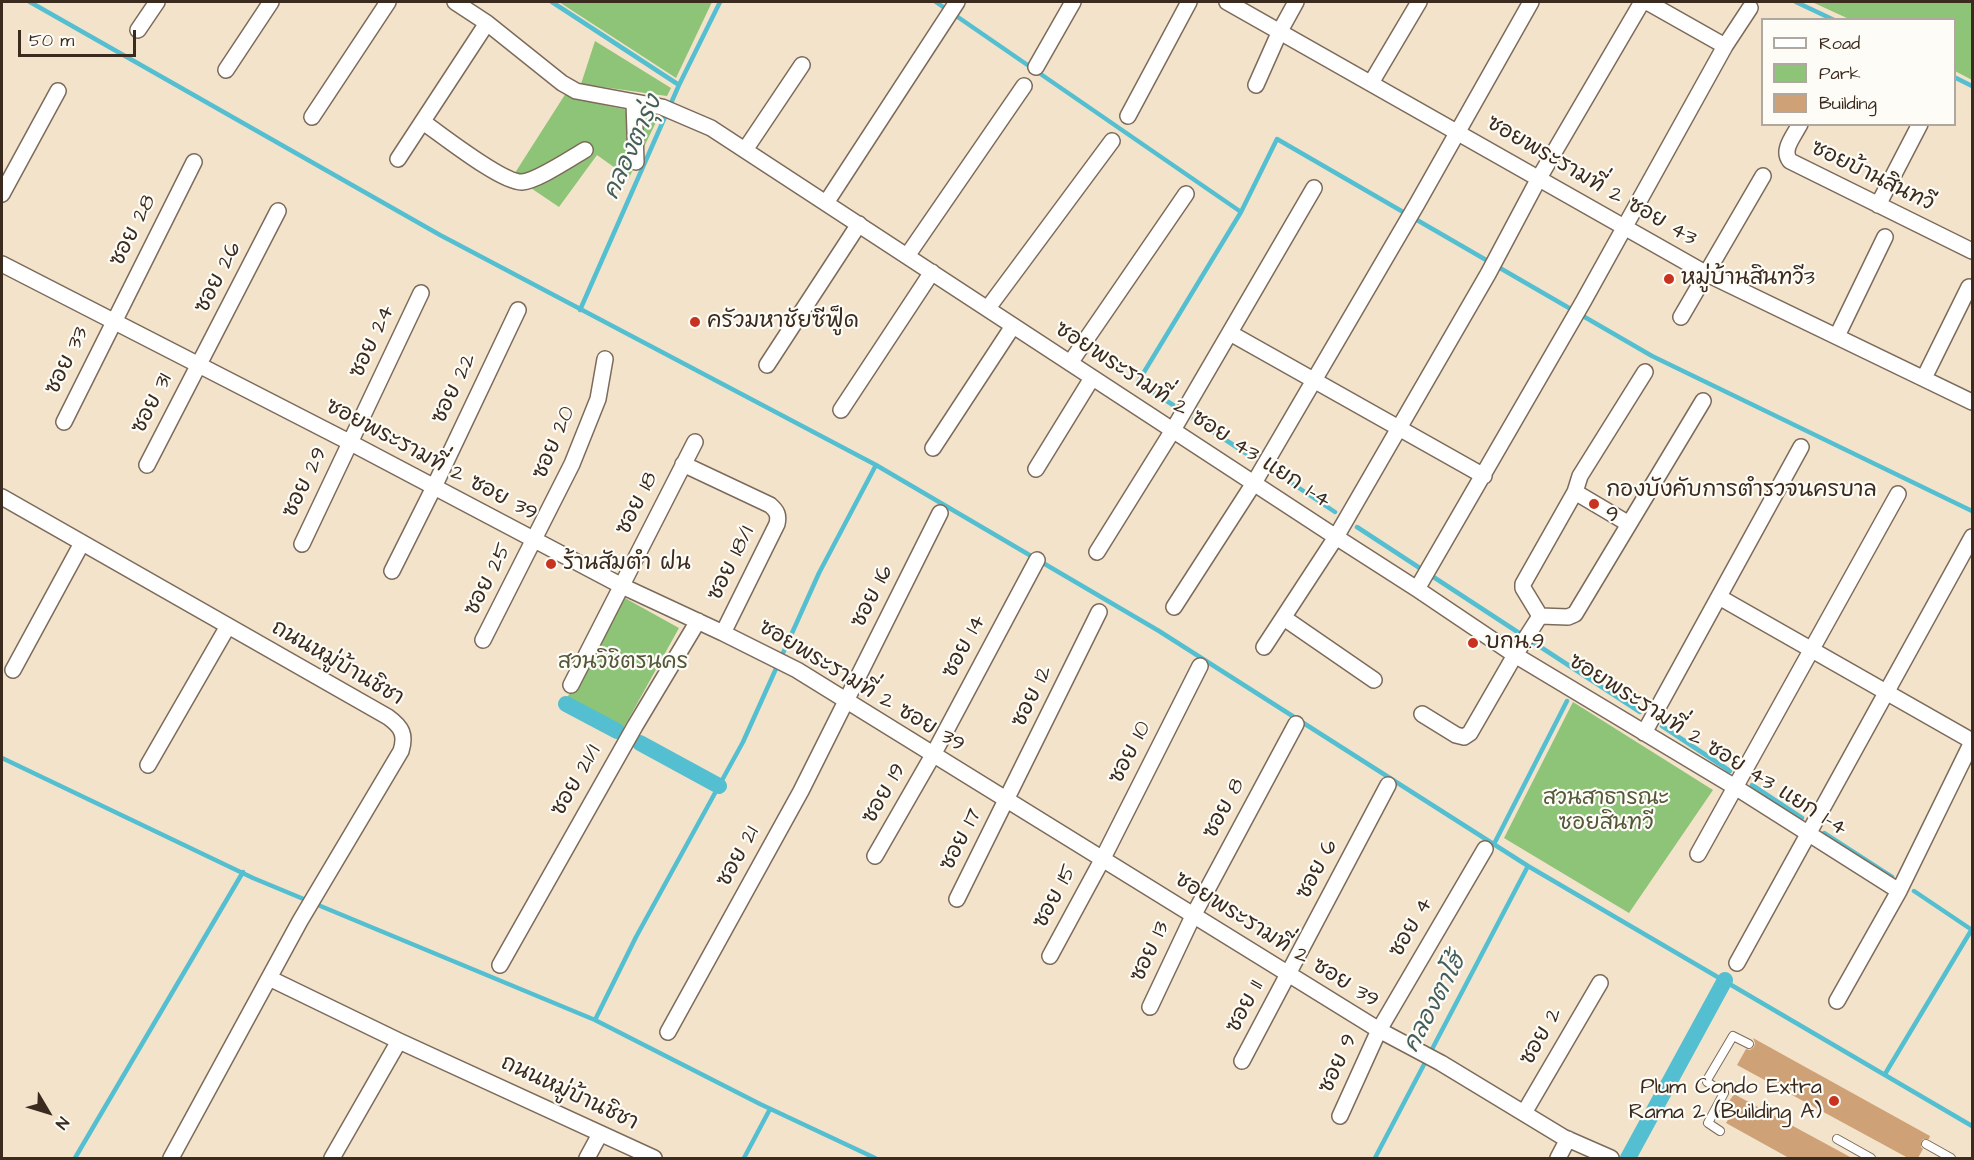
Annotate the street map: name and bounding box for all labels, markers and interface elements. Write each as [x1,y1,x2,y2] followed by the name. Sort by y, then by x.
[21,18,140,56] scale bar
[1761,18,1956,126] legend
[29,28,74,53] text: 50 m
[1819,31,1860,56] text: Road
[1819,61,1861,86] text: Park
[1819,91,1877,116] text: Building
[598,92,670,204] water label: คลองตารุ่ง
[1481,111,1701,253] street label: ซอยพระรามที่ 2 ซอย 43
[1806,136,1938,218] street label: ซอยบ้านสินทวี
[105,191,163,271] street label: ซอย 28
[190,238,248,318] street label: ซอย 26
[1681,266,1815,292] place label: หมู่บ้านสินทวี3
[1662,272,1676,286] marker: หมู่บ้านสินทวี3
[345,301,401,383] street label: ซอย 24
[707,309,859,335] place label: ครัวมหาชัยซีฟู็ด
[688,315,702,329] marker: ครัวมหาชัยซีฟู็ด
[1049,317,1335,515] street label: ซอยพระรามที่ 2 ซอย 43 แยก 1-4
[40,323,96,399] street label: ซอย 33
[427,350,483,428] street label: ซอย 22
[127,370,179,438] street label: ซอย 31
[321,394,541,528] street label: ซอยพระรามที่ 2 ซอย 39
[528,403,582,483] street label: ซอย 20
[278,444,334,522] street label: ซอย 29
[611,468,665,540] street label: ซอย 18
[1606,478,1877,530] place label: กองบังคับการตำรวจนครบาล 9
[1587,497,1601,511] marker: กองบังคับการตำรวจนครบาล 9
[703,522,761,606] street label: ซอย 18/1
[460,539,518,621] street label: ซอย 25
[563,551,691,577] place label: ร้านสัมตำ ฝน
[544,557,558,571] marker: ร้านสัมตำ ฝน
[846,561,900,633] street label: ซอย 16
[937,611,993,683] street label: ซอย 14
[266,615,408,713] street label: ถนนหมู่บ้านชิชา
[753,615,969,759] street label: ซอยพระรามที่ 2 ซอย 39
[1485,630,1544,656] place label: บกน.9
[1466,636,1480,650] marker: บกน.9
[1563,649,1851,843] street label: ซอยพระรามที่ 2 ซอย 43 แยก 1-4
[558,650,688,676] park label: สวนวิชิตรนคร
[1007,662,1059,732] street label: ซอย 12
[1104,717,1158,789] street label: ซอย 10
[546,741,608,821] street label: ซอย 21/1
[857,759,913,829] street label: ซอย 19
[1198,775,1252,843] street label: ซอย 8
[1543,786,1669,837] park label: สวนสาธารณะ ซอยสินทวี
[935,805,989,875] street label: ซอย 17
[712,822,766,892] street label: ซอย 21
[1291,836,1345,904] street label: ซอย 6
[1028,861,1084,933] street label: ซอย 15
[1169,867,1383,1015] street label: ซอยพระรามที่ 2 ซอย 39
[1384,893,1440,963] street label: ซอย 4
[1126,917,1176,987] street label: ซอย 13
[1398,950,1474,1058] water label: คลองตาโฮ้
[1221,976,1271,1038] street label: ซอย 11
[1515,1003,1569,1071] street label: ซอย 2
[1314,1030,1364,1098] street label: ซอย 9
[496,1051,642,1137] street label: ถนนหมู่บ้านชิชา
[1629,1075,1822,1126] place label: Plum Condo Extra Rama 2 (Building A)
[18,1082,78,1142] north arrow
[1827,1094,1841,1108] marker: Plum Condo Extra Rama 2 (Building A)
[50,1112,74,1134] text: N

